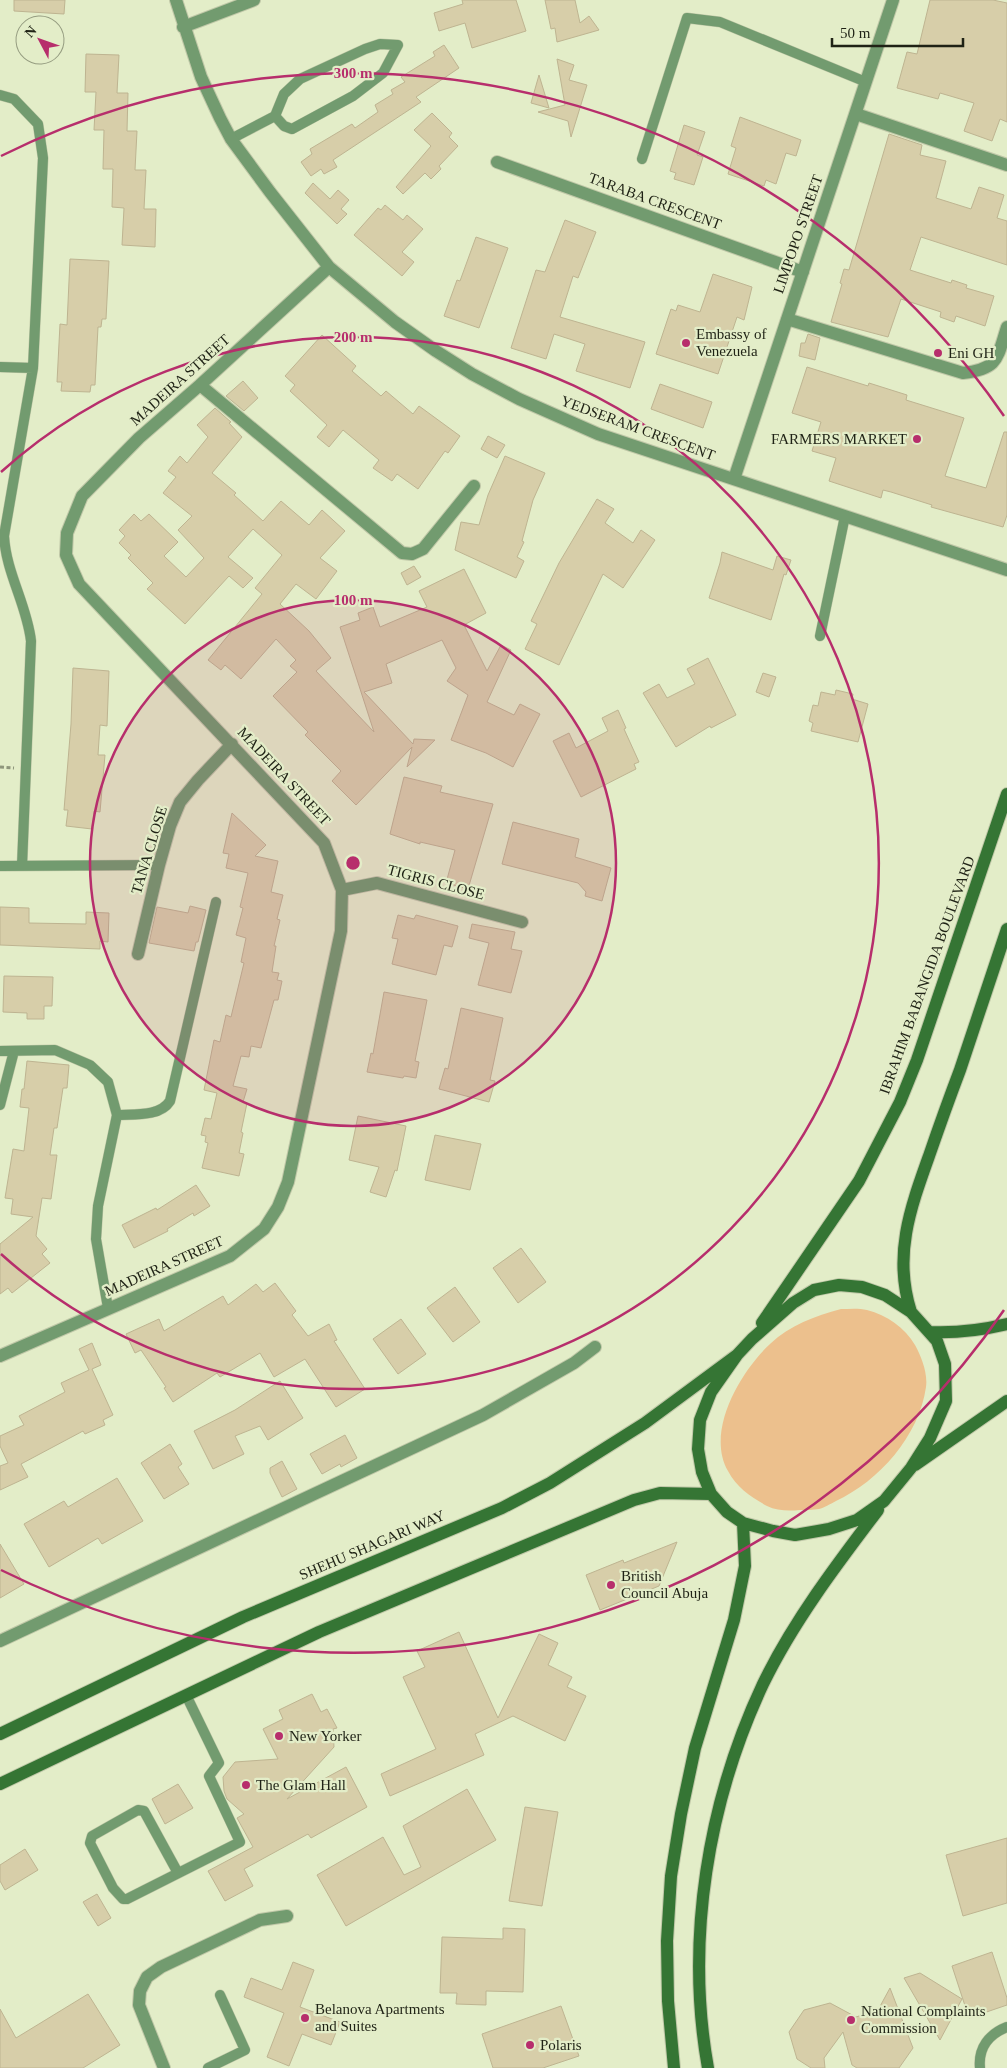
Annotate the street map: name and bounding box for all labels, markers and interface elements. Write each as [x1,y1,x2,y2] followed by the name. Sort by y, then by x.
[15,15,65,65] north arrow
[832,15,963,47] scale bar
[22,23,40,41] text: N
[840,25,871,41] text: 50 m
[334,65,373,81] text: 300 m
[586,170,724,232] street label: TARABA CRESCENT
[770,172,826,296] street label: LIMPOPO STREET
[696,326,766,359] place label: Embassy of Venezuela
[334,329,373,345] text: 200 m
[127,331,233,429] street label: MADEIRA STREET
[680,337,692,349] marker: Embassy of Venezuela
[948,345,994,361] place label: Eni GH
[932,347,944,359] marker: Eni GH
[559,393,717,463] street label: YEDSERAM CRESCENT
[771,431,907,447] place label: FARMERS MARKET
[911,433,923,445] marker: FARMERS MARKET
[334,592,373,608] text: 100 m
[235,724,333,828] street label: MADEIRA STREET
[128,804,170,896] street label: TANA CLOSE
[344,854,362,872] centre of rings
[876,854,978,1096] street label: IBRAHIM BABANGIDA BOULEVARD
[386,861,486,903] street label: TIGRIS CLOSE
[102,1233,226,1299] street label: MADEIRA STREET
[297,1507,447,1583] street label: SHEHU SHAGARI WAY
[621,1568,708,1601] place label: British Council Abuja
[605,1579,617,1591] marker: British Council Abuja
[289,1728,362,1744] place label: New Yorker
[273,1730,285,1742] marker: New Yorker
[256,1777,346,1793] place label: The Glam Hall
[240,1779,252,1791] marker: The Glam Hall
[315,2001,445,2034] place label: Belanova Apartments and Suites
[861,2003,986,2036] place label: National Complaints Commission
[299,2012,311,2024] marker: Belanova Apartments and Suites
[845,2014,857,2026] marker: National Complaints Commission
[540,2037,582,2053] place label: Polaris
[524,2039,536,2051] marker: Polaris

